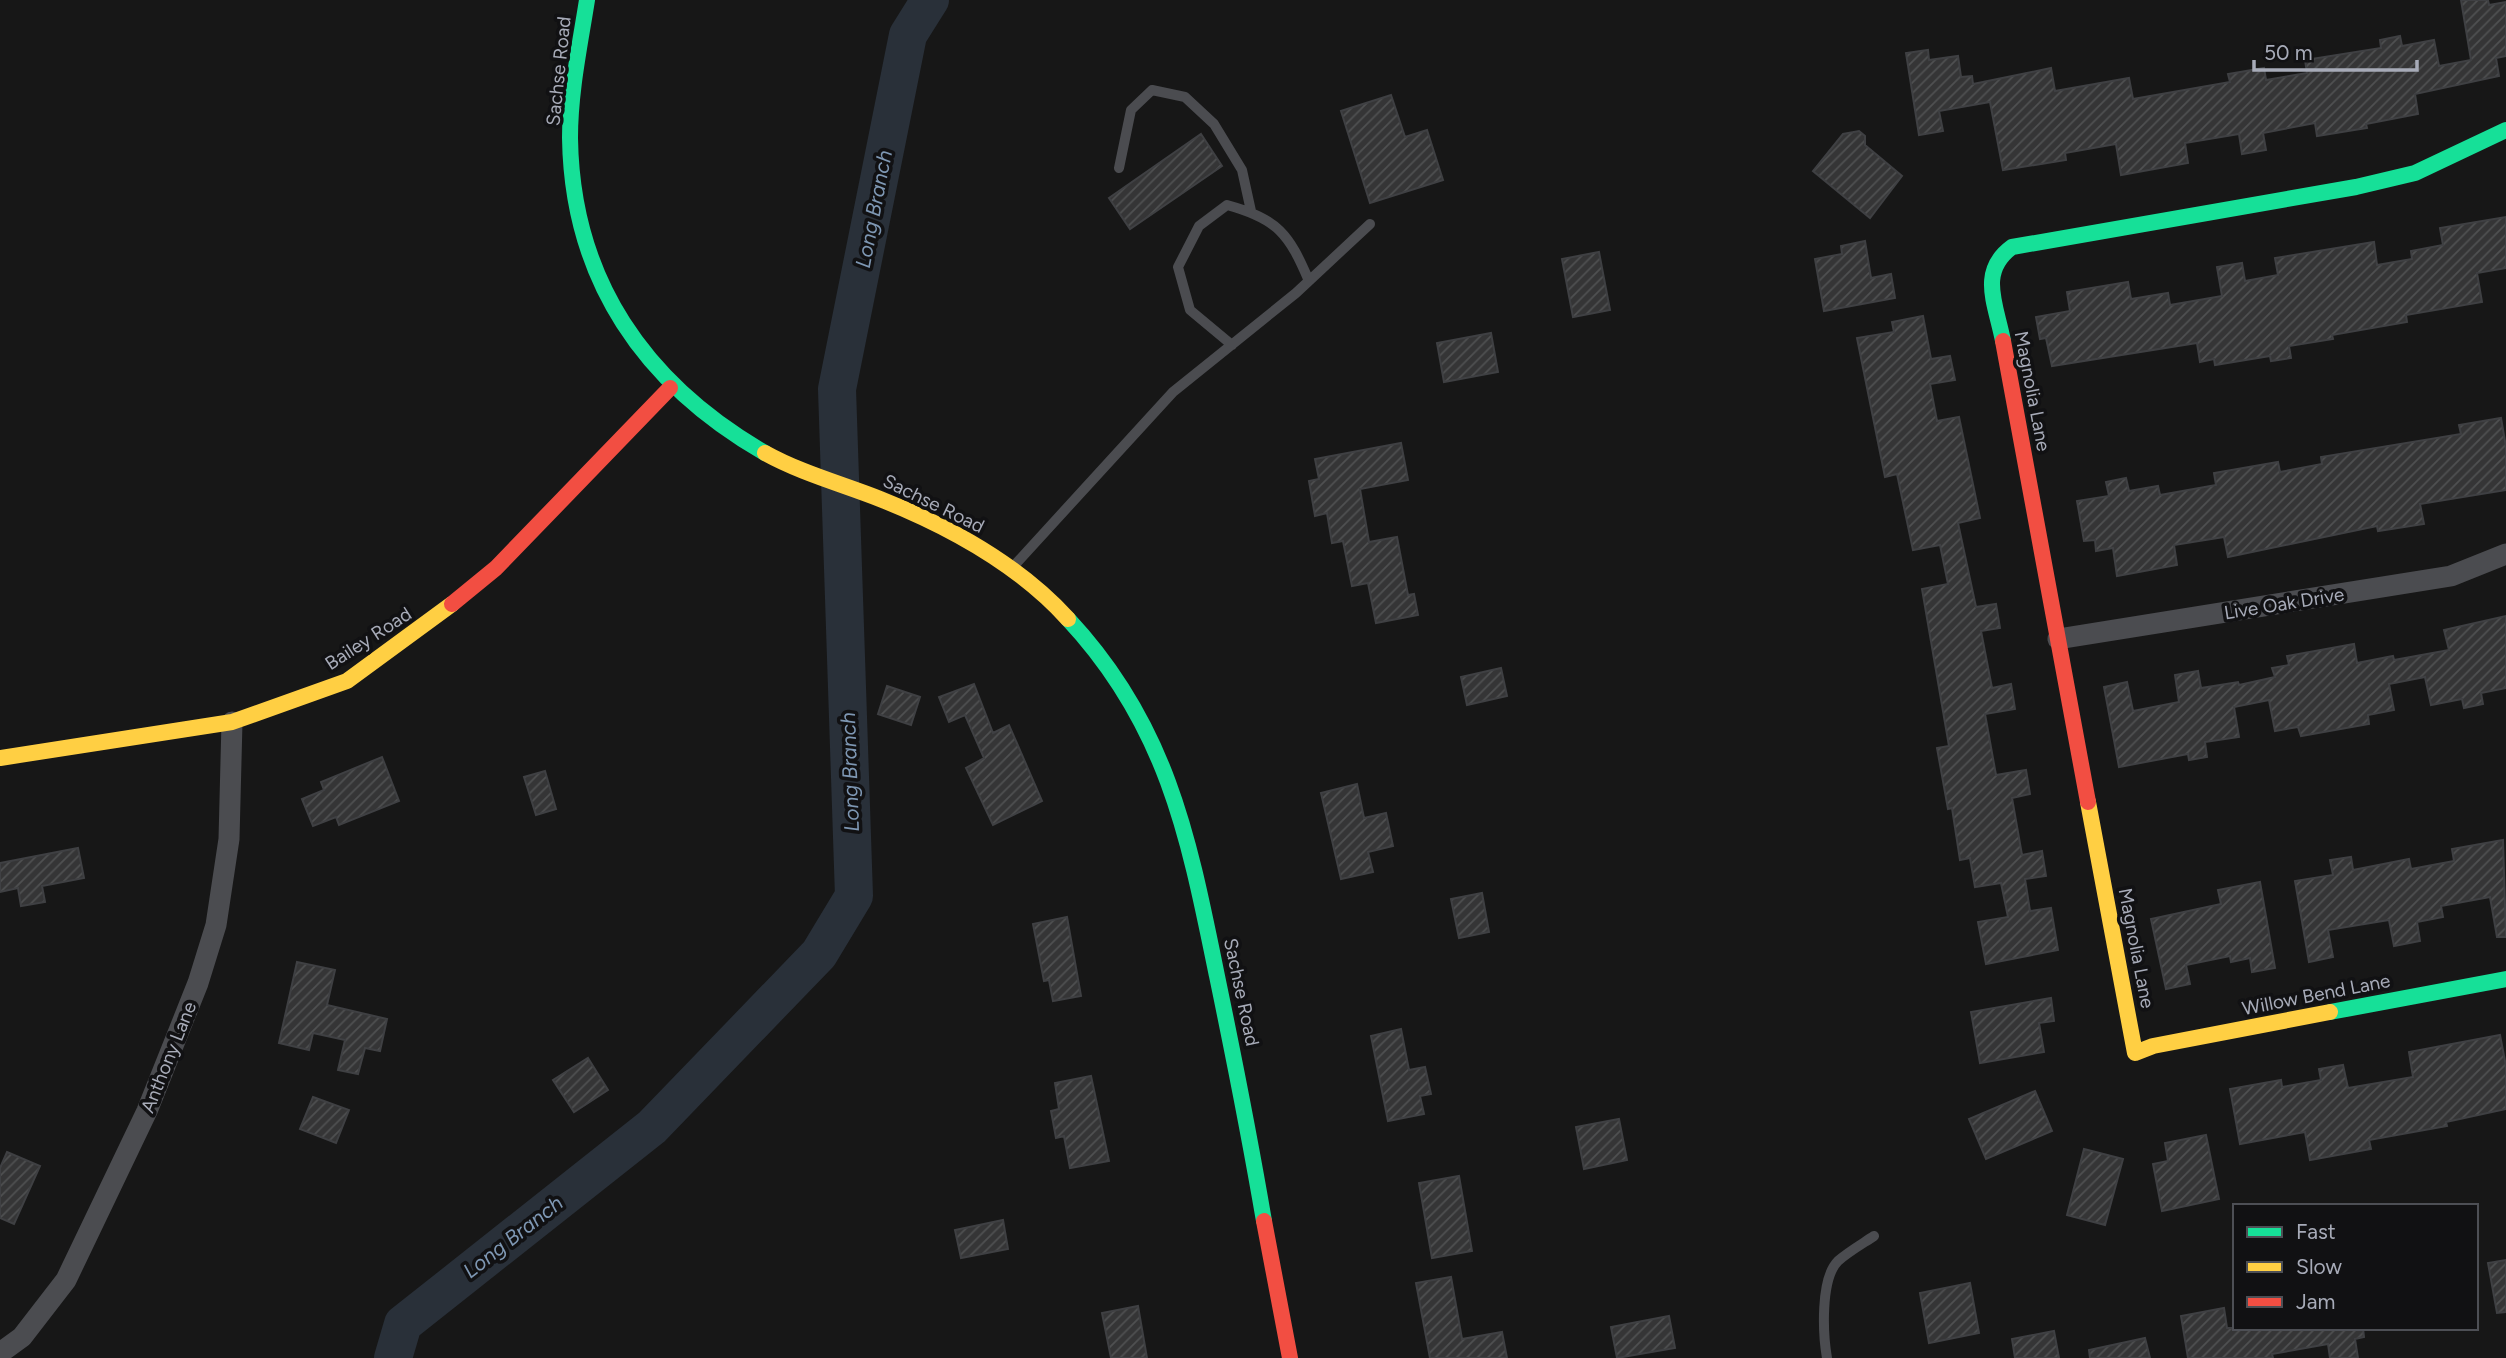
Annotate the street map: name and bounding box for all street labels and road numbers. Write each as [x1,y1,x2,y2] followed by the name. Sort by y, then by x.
[541,15,576,127] street label: Sachse Road
[2010,329,2055,453] street label: Magnolia Lane
[879,469,988,538] street label: Sachse Road
[2222,583,2346,624] street label: Live Oak Drive
[321,602,416,675] street label: Bailey Road
[2114,886,2159,1010] street label: Magnolia Lane
[1219,936,1264,1048] street label: Sachse Road
[2240,969,2392,1020] street label: Willow Bend Lane
[136,998,201,1116] street label: Anthony Lane

